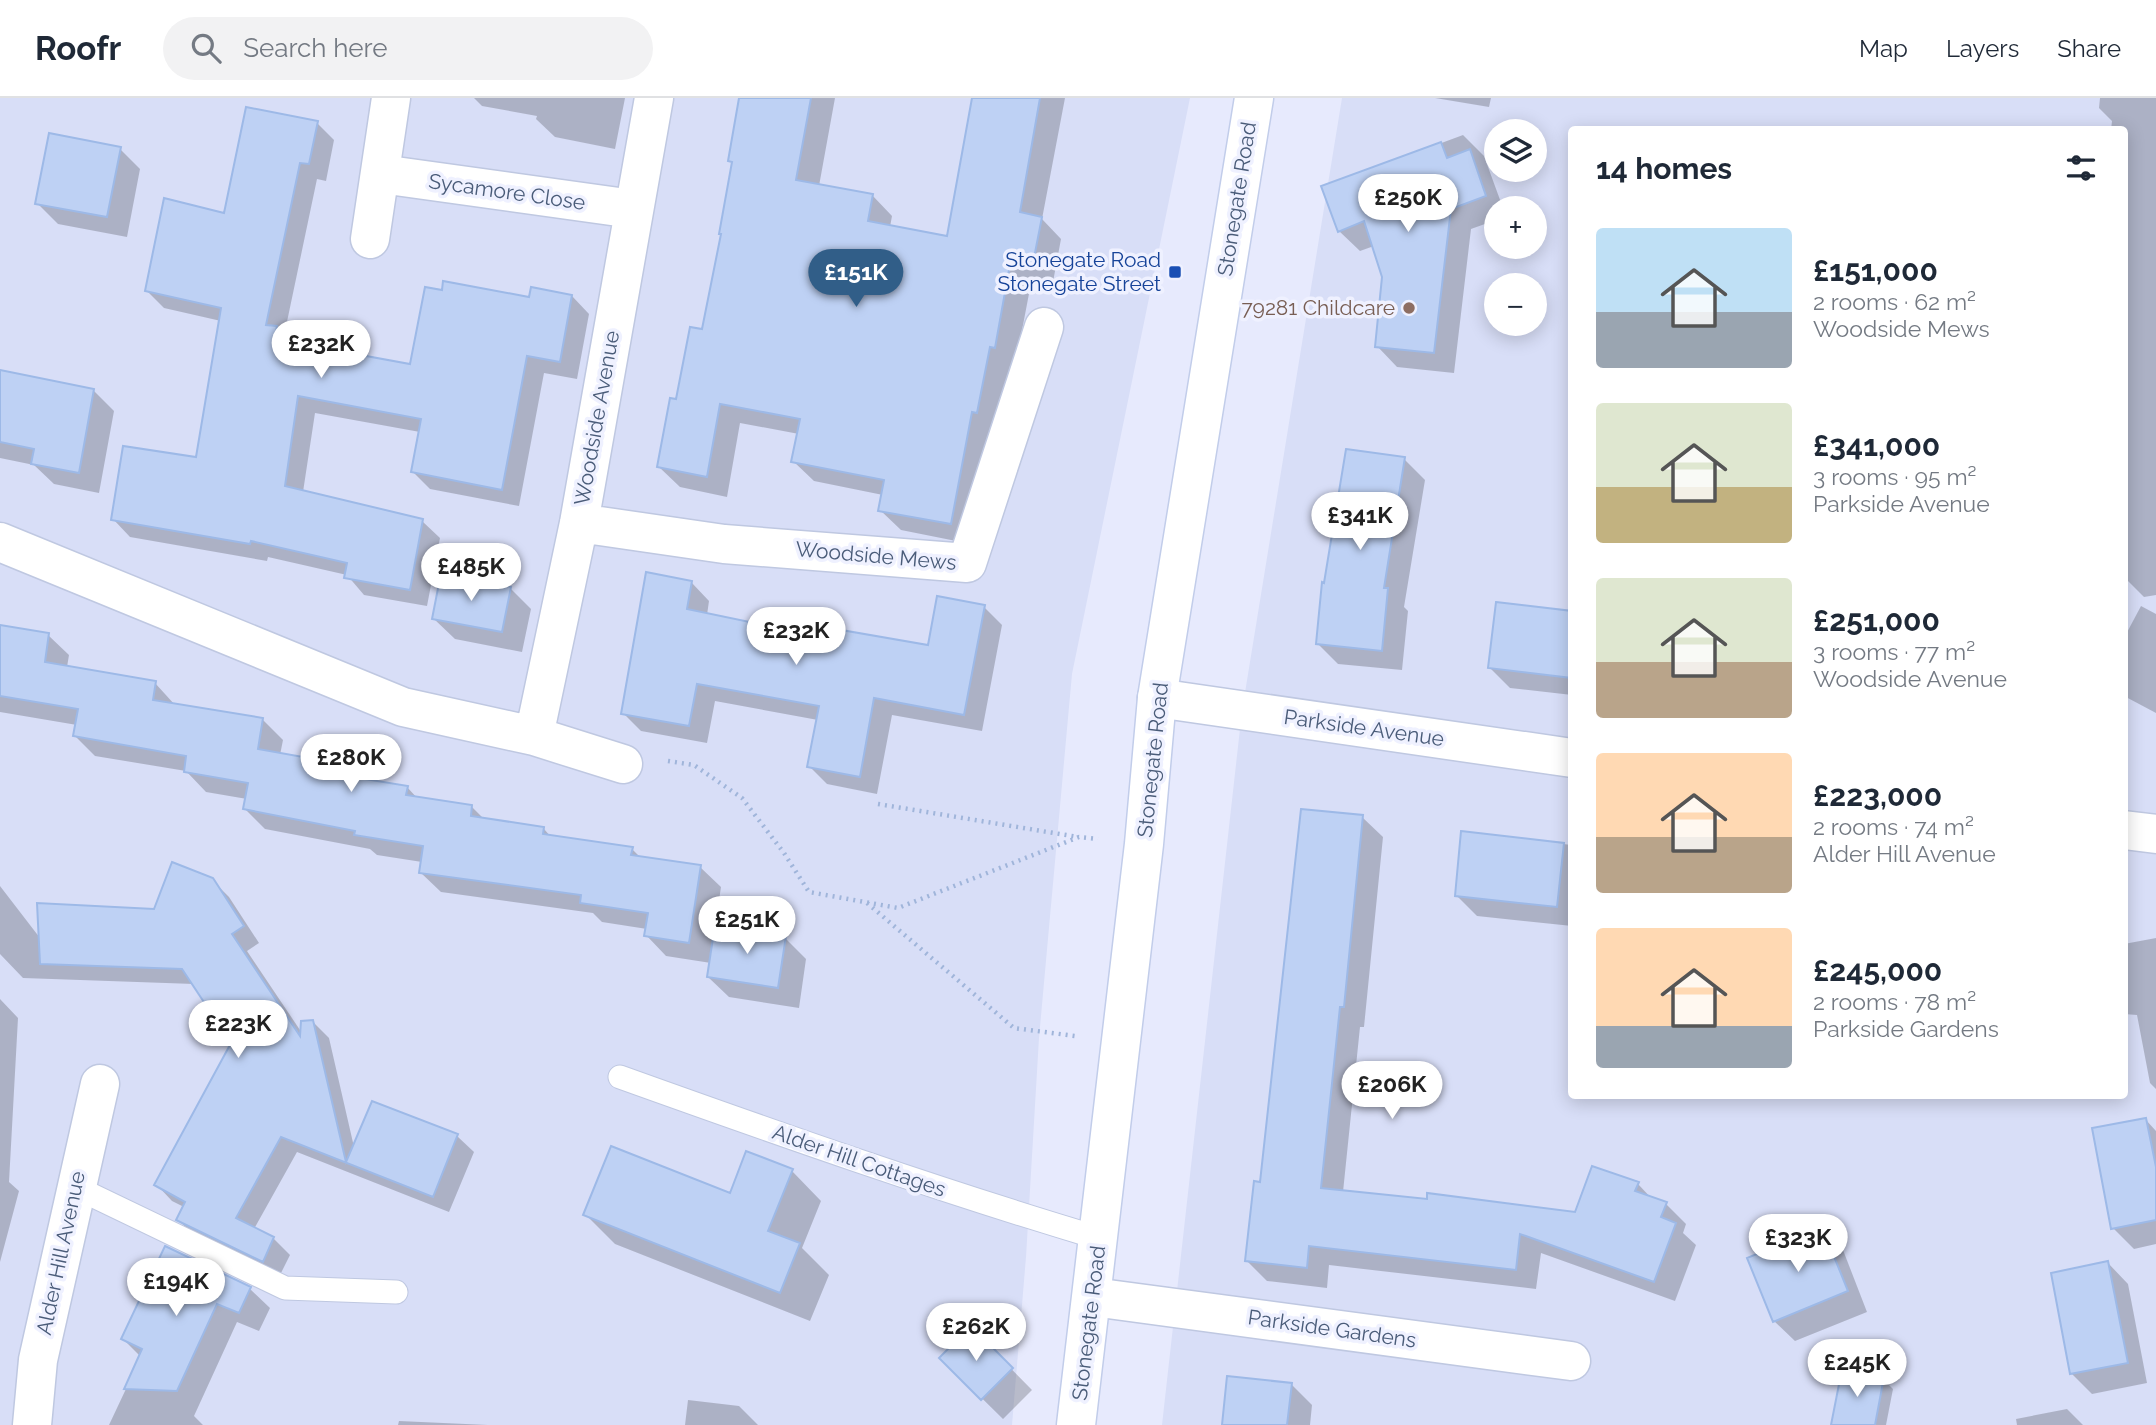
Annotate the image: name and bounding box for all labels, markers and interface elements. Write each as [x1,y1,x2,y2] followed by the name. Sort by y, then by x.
[163,17,653,80] search box
[35,29,121,68] text: Roofr
[187,29,225,67] icon: search
[243,33,388,63] text: Search here
[1859,34,1908,63] text: Map
[1946,34,2019,63] text: Layers
[2057,34,2121,63] text: Share
[1484,119,1547,336] map controls
[1484,119,1547,182] button: layers
[1212,120,1261,278] street label: Stonegate Road
[2062,149,2100,187] icon: filters
[1596,151,1732,186] text: 14 homes
[427,168,587,215] street label: Sycamore Close
[1359,174,1457,234] pin: £250K
[1374,183,1442,210] text: £250K
[1484,196,1547,259] button: +
[997,247,1161,296] place label: Stonegate Road Stonegate Street
[807,250,905,309] pin: £151K
[1813,253,1938,288] text: £151,000
[1652,256,1736,340] icon: home
[824,258,888,285] text: £151K
[1167,264,1183,280] marker: Stonegate Road Stonegate Street
[1484,273,1547,336] button: −
[1813,288,1976,315] text: 2 rooms · 62 m²
[1241,295,1395,320] place label: 79281 Childcare
[1401,300,1417,316] marker: 79281 Childcare
[1813,315,1990,342] text: Woodside Mews
[272,320,370,380] pin: £232K
[288,329,354,356] text: £232K
[569,329,624,507] street label: Woodside Avenue
[1813,428,1940,463] text: £341,000
[1652,431,1736,515] icon: home
[1813,463,1976,490] text: 3 rooms · 95 m²
[1813,490,1990,517] text: Parkside Avenue
[1311,492,1409,552] pin: £341K
[1327,501,1393,528] text: £341K
[795,536,957,575] street label: Woodside Mews
[422,544,520,603] pin: £485K
[437,552,505,579] text: £485K
[1813,603,1940,638] text: £251,000
[1652,606,1736,690] icon: home
[747,608,845,667] pin: £232K
[763,616,829,643] text: £232K
[1813,638,1975,665] text: 3 rooms · 77 m²
[1813,665,2007,692] text: Woodside Avenue
[1132,681,1173,839] street label: Stonegate Road
[1282,704,1446,751] street label: Parkside Avenue
[302,734,400,794] pin: £280K
[317,743,385,770] text: £280K
[1813,778,1942,813] text: £223,000
[1652,781,1736,865] icon: home
[1813,813,1974,840] text: 2 rooms · 74 m²
[1813,840,1996,867] text: Alder Hill Avenue
[698,896,796,956] pin: £251K
[715,905,780,932] text: £251K
[1813,953,1942,988] text: £245,000
[1652,956,1736,1040] icon: home
[1813,988,1976,1015] text: 2 rooms · 78 m²
[189,1000,287,1060] pin: £223K
[205,1009,271,1036] text: £223K
[1813,1015,1999,1042] text: Parkside Gardens
[1343,1062,1441,1121] pin: £206K
[1358,1070,1426,1097] text: £206K
[769,1119,949,1202] street label: Alder Hill Cottages
[31,1169,90,1337] street label: Alder Hill Avenue
[1749,1214,1847,1274] pin: £323K
[1765,1223,1831,1250] text: £323K
[1067,1244,1110,1402] street label: Stonegate Road
[127,1258,225,1318] pin: £194K
[143,1267,209,1294] text: £194K
[927,1304,1025,1363] pin: £262K
[1246,1304,1418,1353] street label: Parkside Gardens
[942,1312,1010,1339] text: £262K
[1808,1340,1906,1399] pin: £245K
[1824,1348,1890,1375] text: £245K

